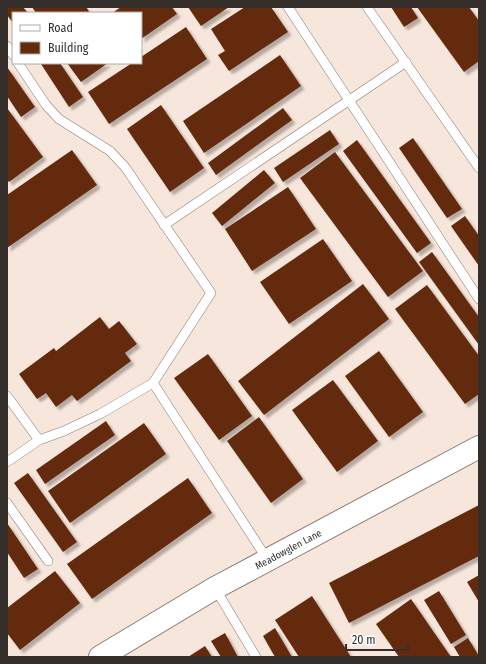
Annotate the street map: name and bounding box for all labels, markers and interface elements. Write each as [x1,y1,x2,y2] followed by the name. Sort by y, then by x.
[12,12,142,64] legend
[48,21,73,35] text: Road
[48,41,89,55] text: Building
[253,527,324,572] street label: Meadowglen Lane
[346,626,408,652] scale bar
[352,633,376,647] text: 20 m

